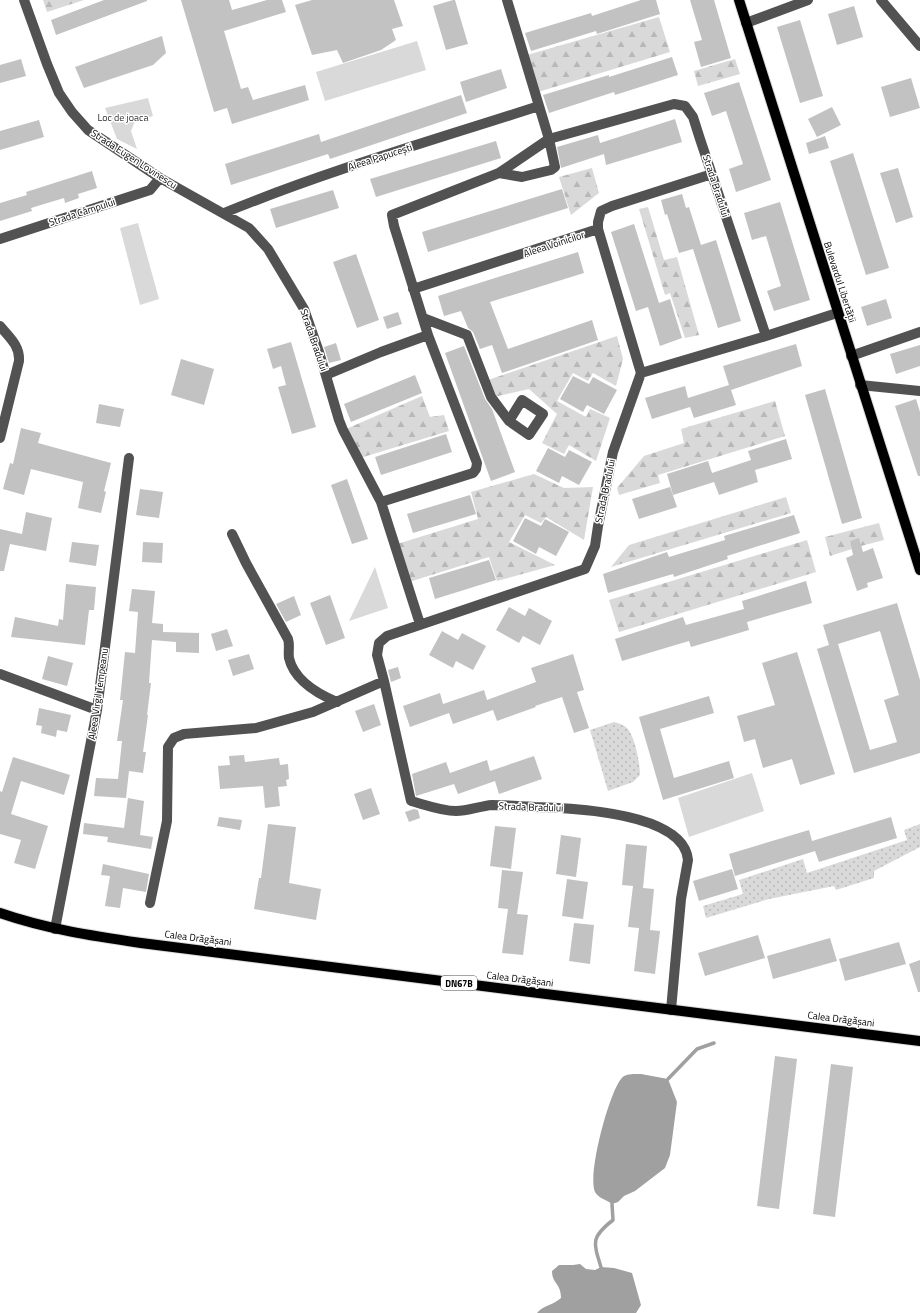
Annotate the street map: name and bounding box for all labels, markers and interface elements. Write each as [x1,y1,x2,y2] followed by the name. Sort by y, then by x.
[98,110,148,125] park label: Loc de joaca
[88,125,180,193] street label: Strada Eugen Lovinescu
[346,140,414,174] street label: Aleea Papucești
[699,153,733,219] street label: Strada Bradului
[47,194,117,230] street label: Strada Câmpului
[521,227,587,261] street label: Aleea Voinicilor
[820,240,860,324] street label: Bulevardul Libertății
[296,307,332,373] street label: Strada Bradului
[591,458,619,524] street label: Strada Bradului
[84,647,112,741] street label: Aleea Virgil Tempeanu
[498,798,564,816] street label: Strada Bradului
[164,926,232,950] street label: Calea Drăgășani
[486,967,554,991] street label: Calea Drăgășani
[441,976,477,990] road number: DN67B
[807,1007,875,1031] street label: Calea Drăgășani

